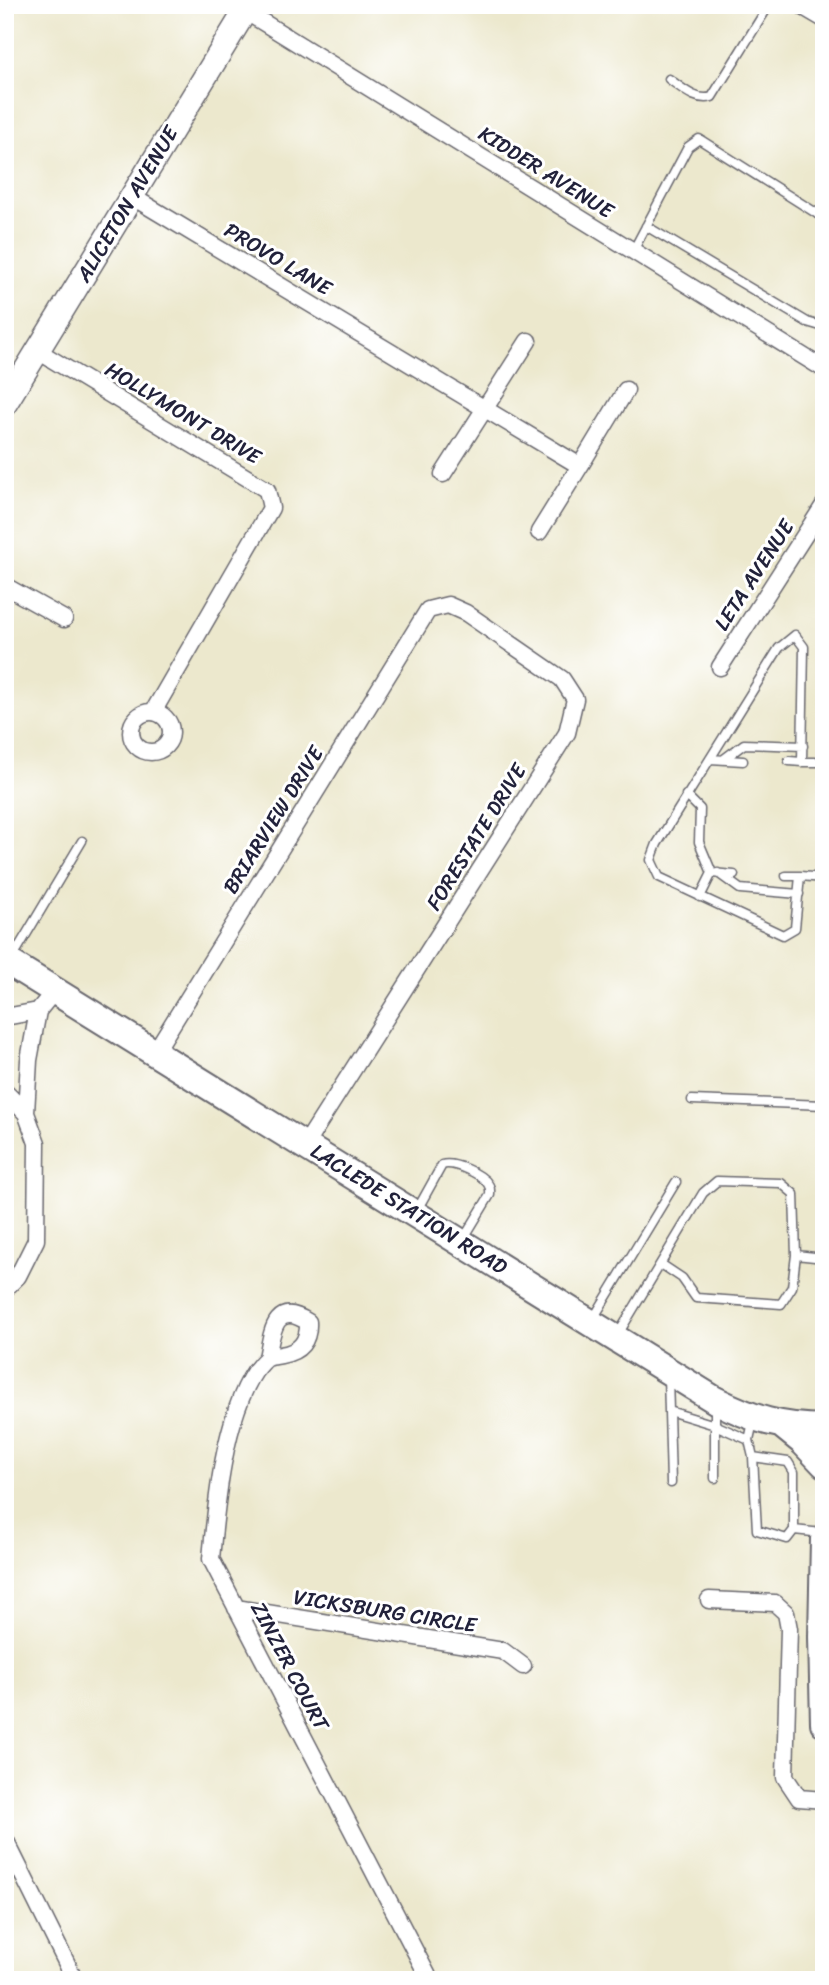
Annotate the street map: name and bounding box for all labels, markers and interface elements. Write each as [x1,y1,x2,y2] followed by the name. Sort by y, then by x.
[471,115,623,230] street label: KIDDER AVENUE
[65,117,190,290] street label: ALICETON AVENUE
[217,212,341,307] street label: PROVO LANE
[97,351,270,476] street label: HOLLYMONT DRIVE
[704,510,805,639] street label: LETA AVENUE
[212,737,335,902] street label: BRIARVIEW DRIVE
[415,755,537,918] street label: FORESTATE DRIVE
[303,1133,516,1285] street label: LACLEDE STATION ROAD
[291,1578,480,1644] street label: VICKSBURG CIRCLE
[240,1594,341,1739] street label: ZINZER COURT

